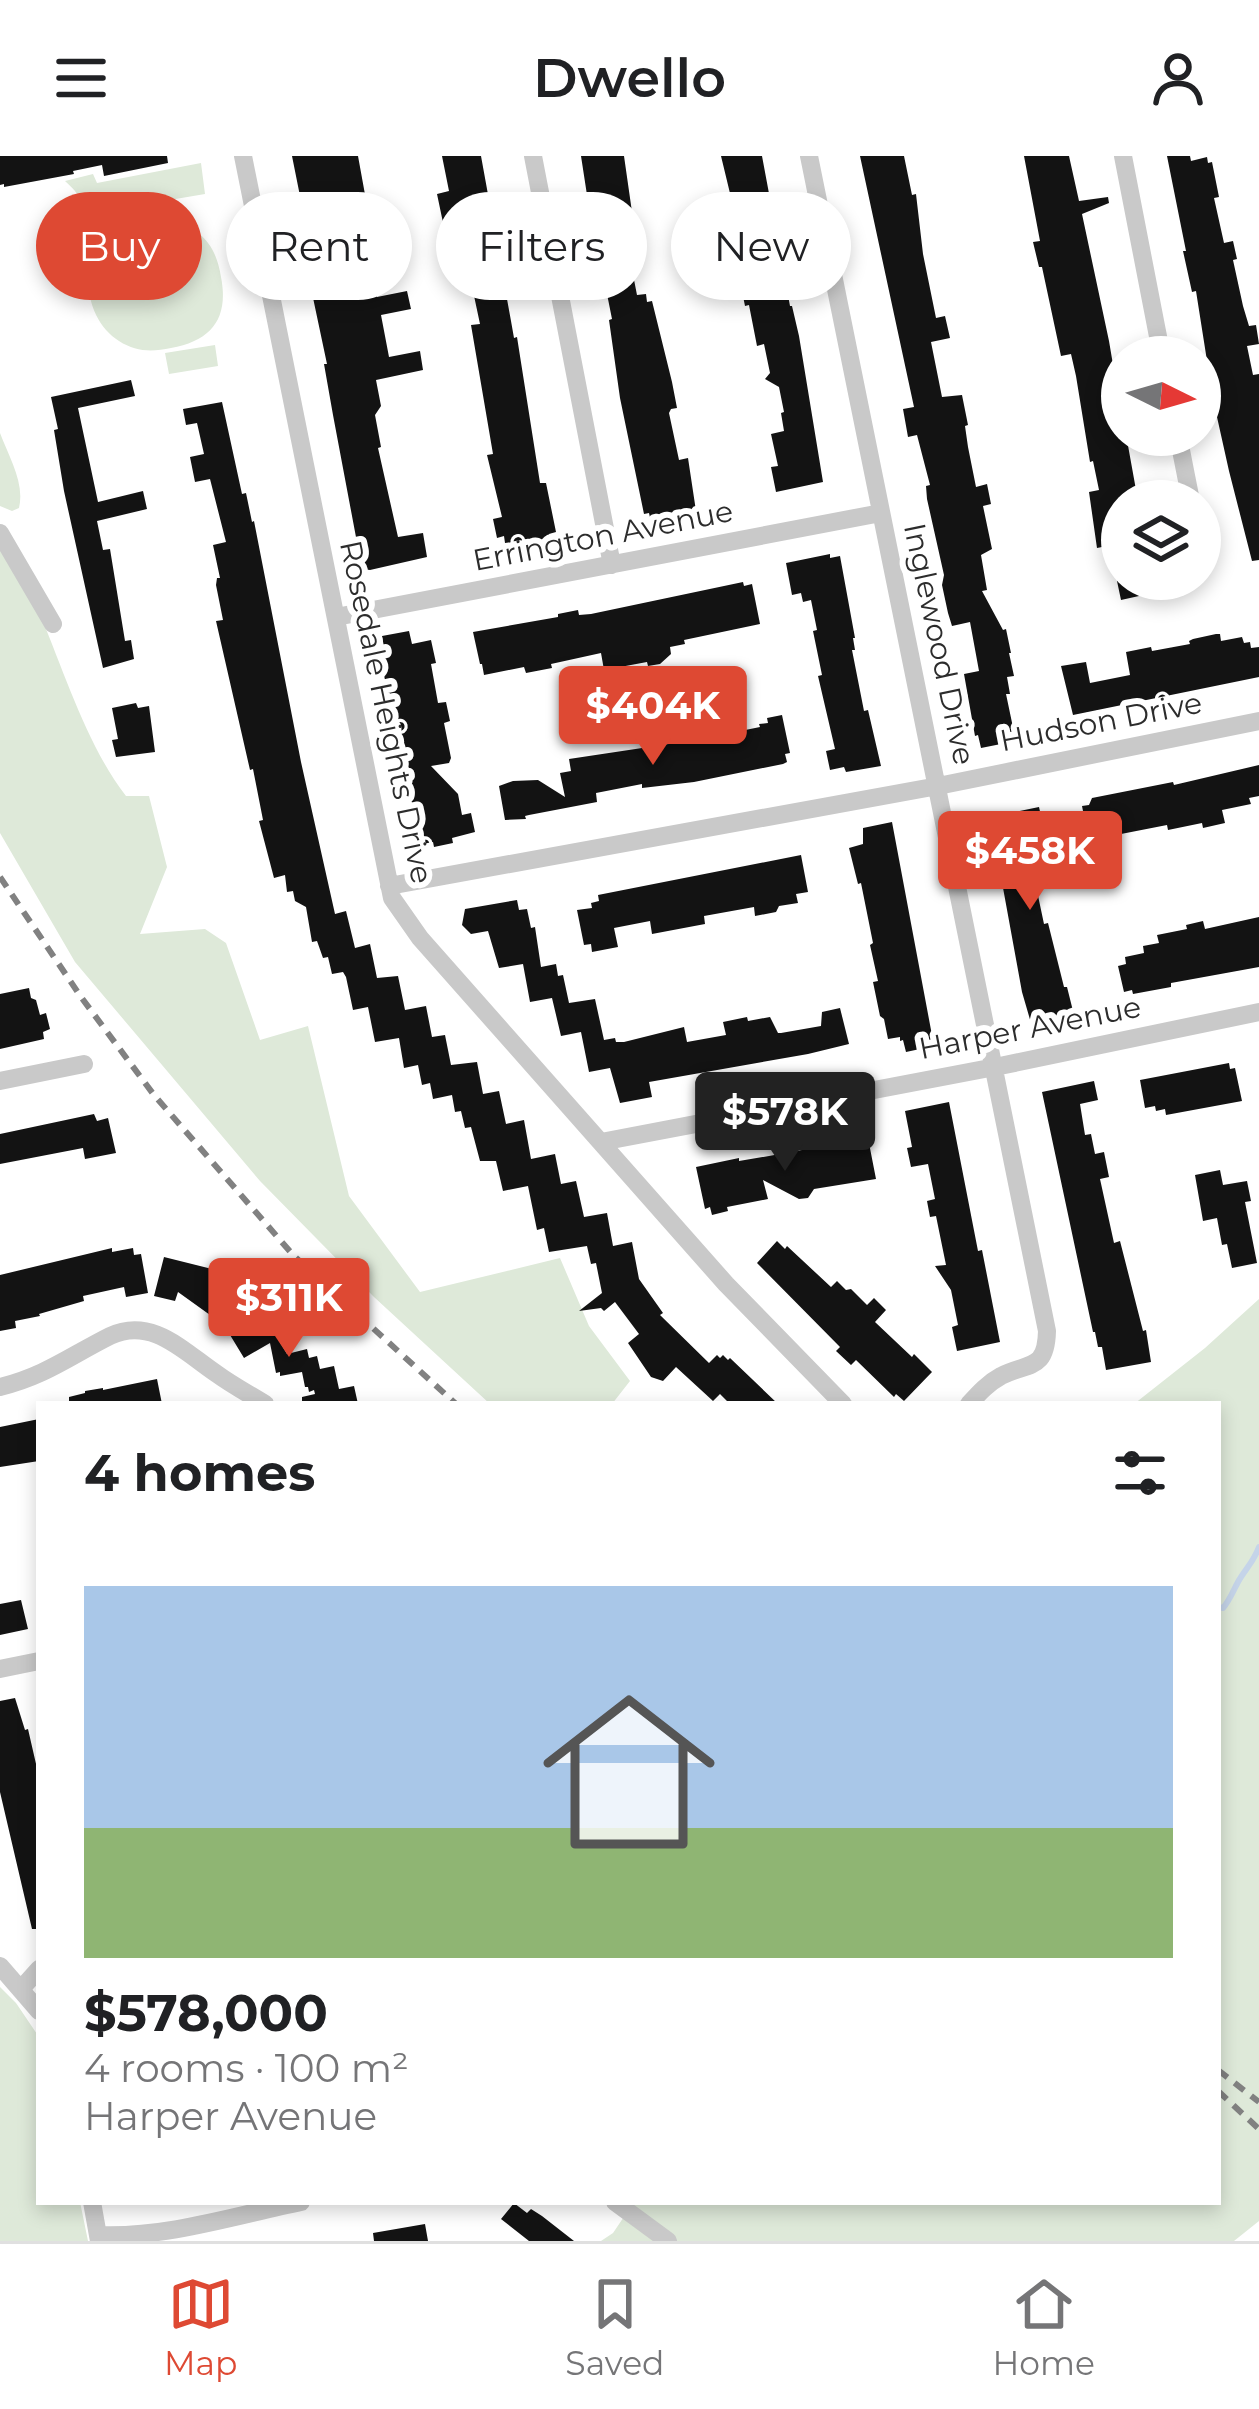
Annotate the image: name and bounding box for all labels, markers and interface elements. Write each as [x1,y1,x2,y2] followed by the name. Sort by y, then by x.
[48,45,114,111] icon: menu
[533,45,726,111] text: Dwello
[1145,45,1211,111] icon: person
[36,192,202,300] chip: Buy
[226,192,412,300] chip: Rent
[436,192,647,300] chip: Filters
[671,192,851,300] chip: New
[1101,336,1221,456] north arrow
[1101,336,1221,600] map controls
[1101,480,1221,600] button: layers
[470,492,736,579] street label: Errington Avenue
[896,520,983,768] street label: Inglewood Drive
[332,537,441,887] street label: Rosedale Heights Drive
[569,666,737,768] pin: $404K
[586,681,720,729] text: $404K
[997,684,1205,759] street label: Hudson Drive
[946,811,1114,913] pin: $458K
[965,826,1095,874] text: $458K
[916,988,1144,1067] street label: Harper Avenue
[701,1072,869,1174] pin: $578K
[722,1087,848,1135] text: $578K
[205,1258,373,1360] pin: $311K
[235,1273,343,1321] text: $311K
[1107,1440,1173,1506] icon: filters
[84,1442,315,1504] text: 4 homes
[521,1664,737,1880] icon: home
[84,1982,328,2044] text: $578,000
[84,2044,409,2092] text: 4 rooms · 100 m²
[84,2092,377,2140] text: Harper Avenue
[164,2271,237,2383] tab: Map
[565,2271,665,2383] tab: Saved
[993,2271,1095,2383] tab: Home

